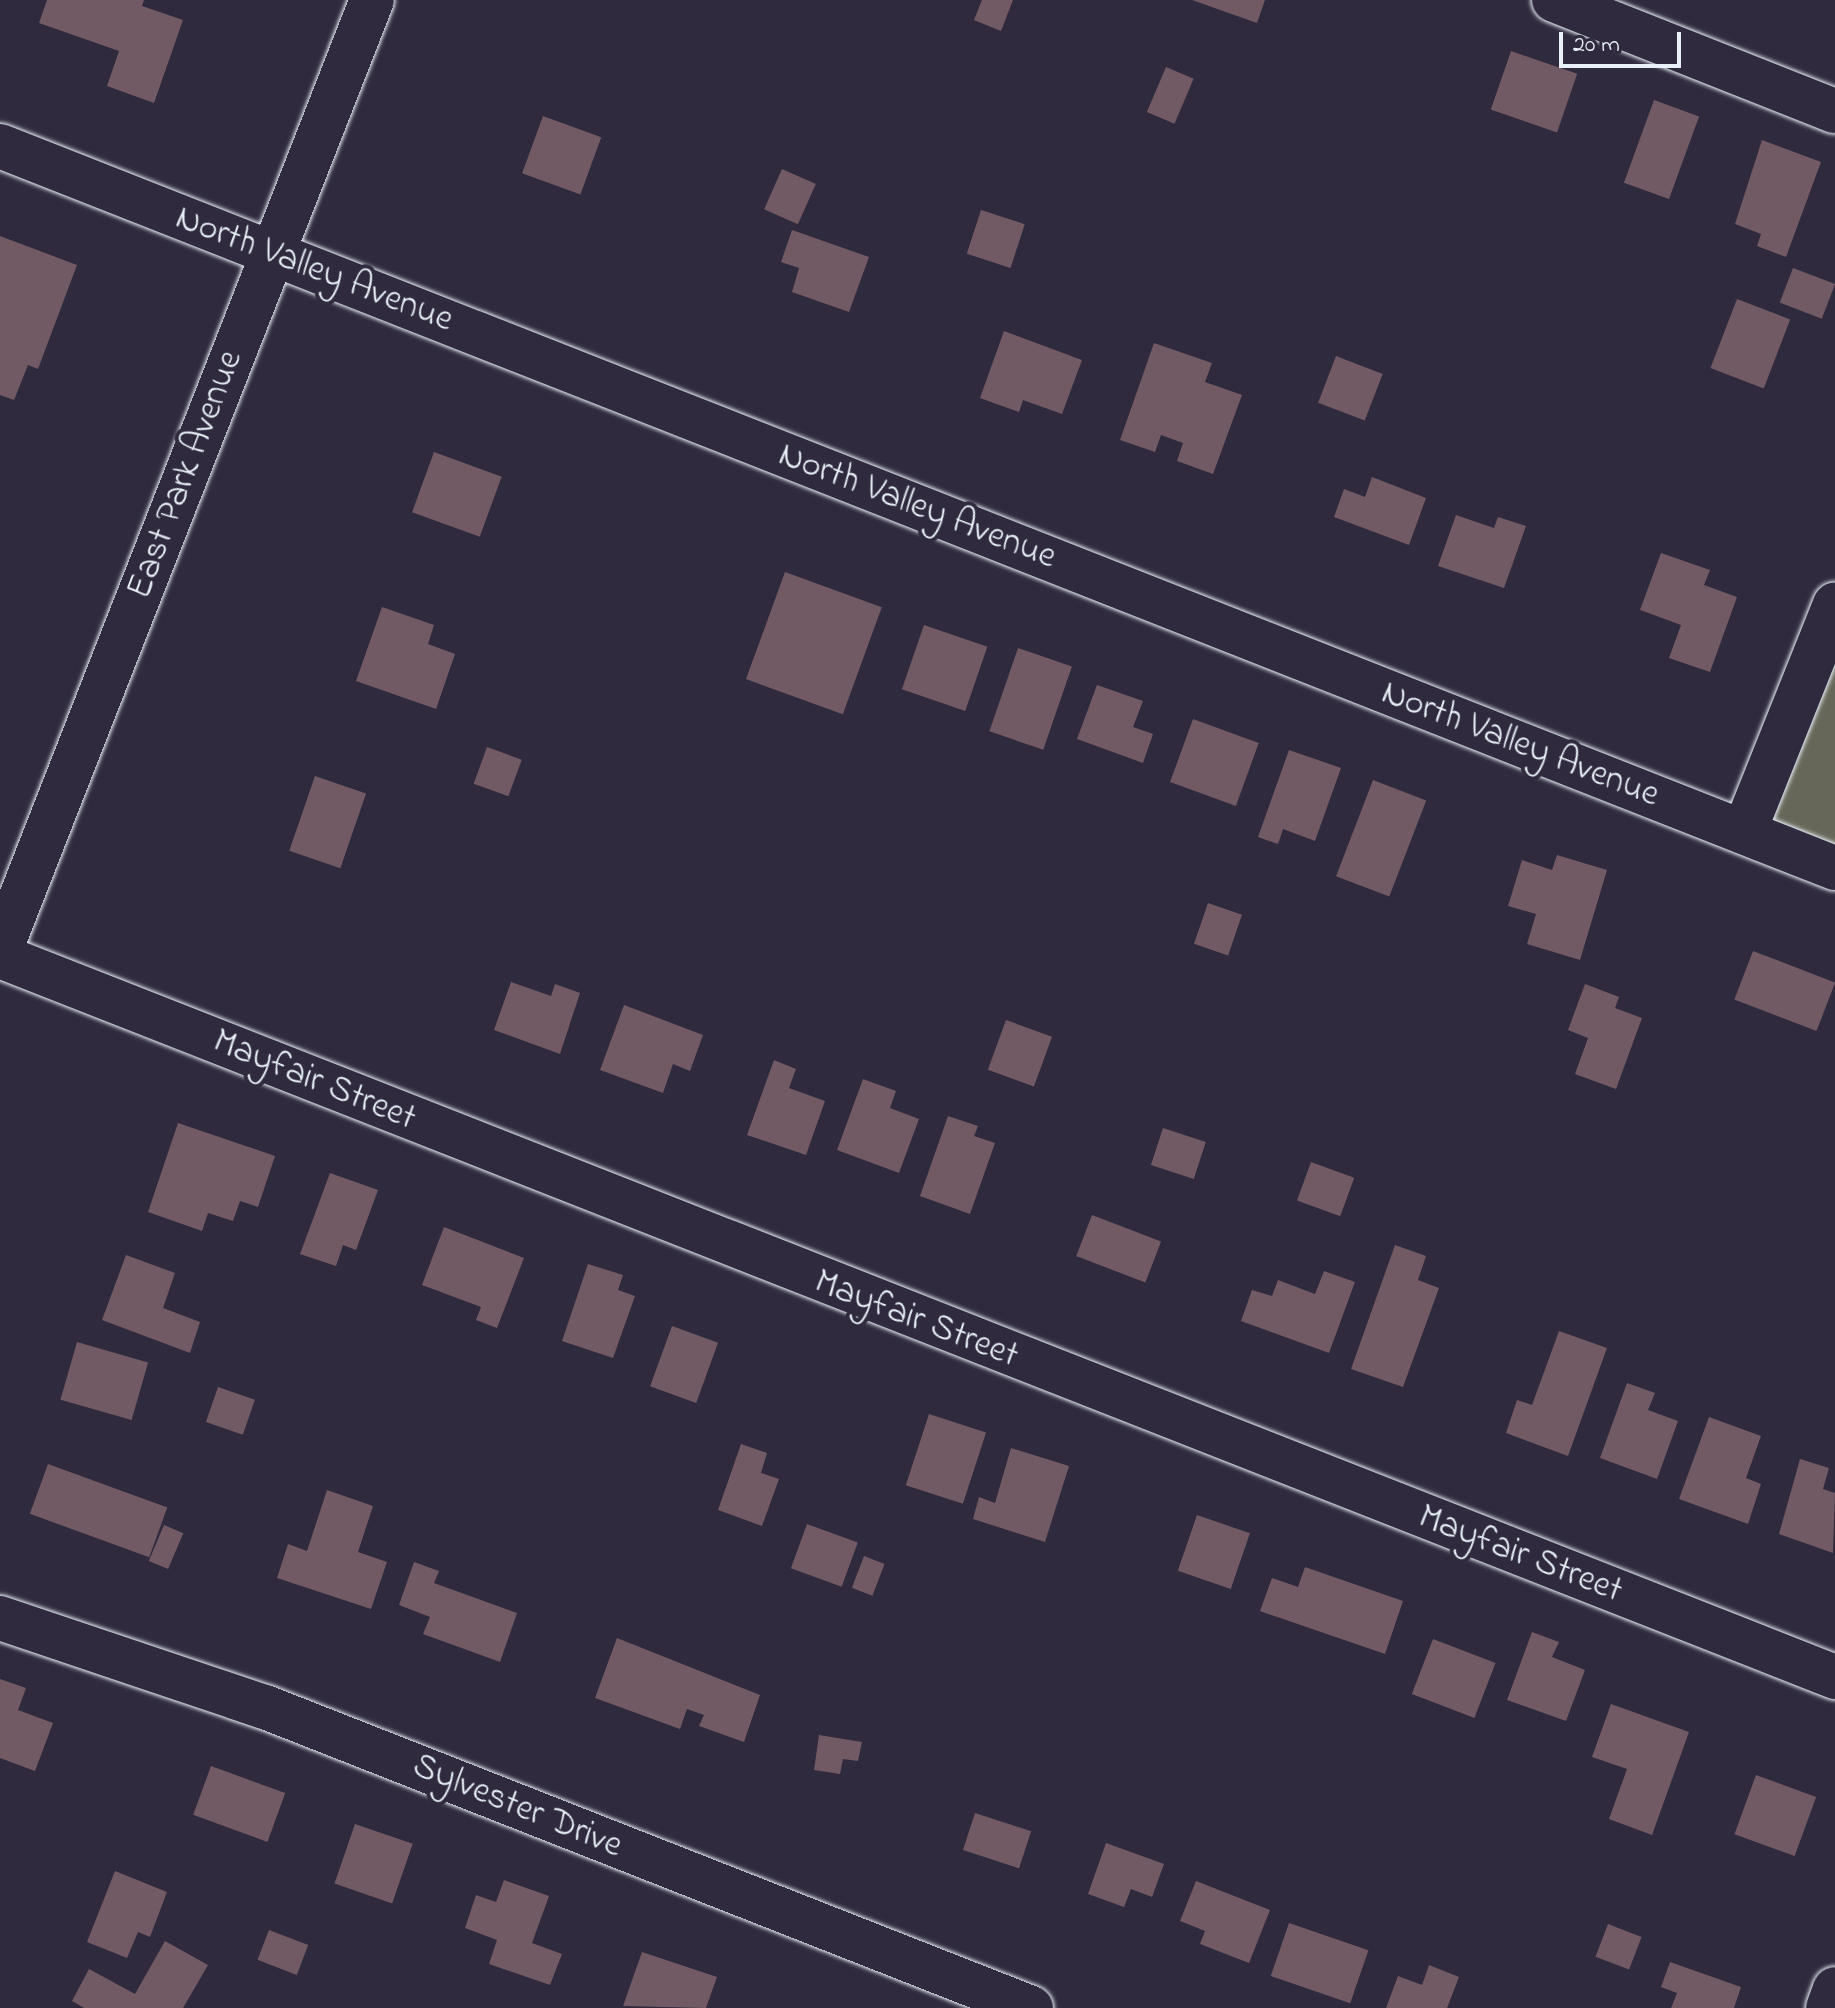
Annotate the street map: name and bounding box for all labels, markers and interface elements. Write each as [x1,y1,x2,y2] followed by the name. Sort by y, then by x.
[1563,16,1685,66] scale bar
[1573,28,1620,63] text: 20 m
[169,197,459,343] street label: North Valley Avenue
[119,345,253,605] street label: East Park Avenue
[772,434,1062,580] street label: North Valley Avenue
[1375,672,1665,818] street label: North Valley Avenue
[206,1021,422,1141] street label: Mayfair Street
[808,1261,1024,1379] street label: Mayfair Street
[1412,1496,1628,1614] street label: Mayfair Street
[406,1745,628,1869] street label: Sylvester Drive

